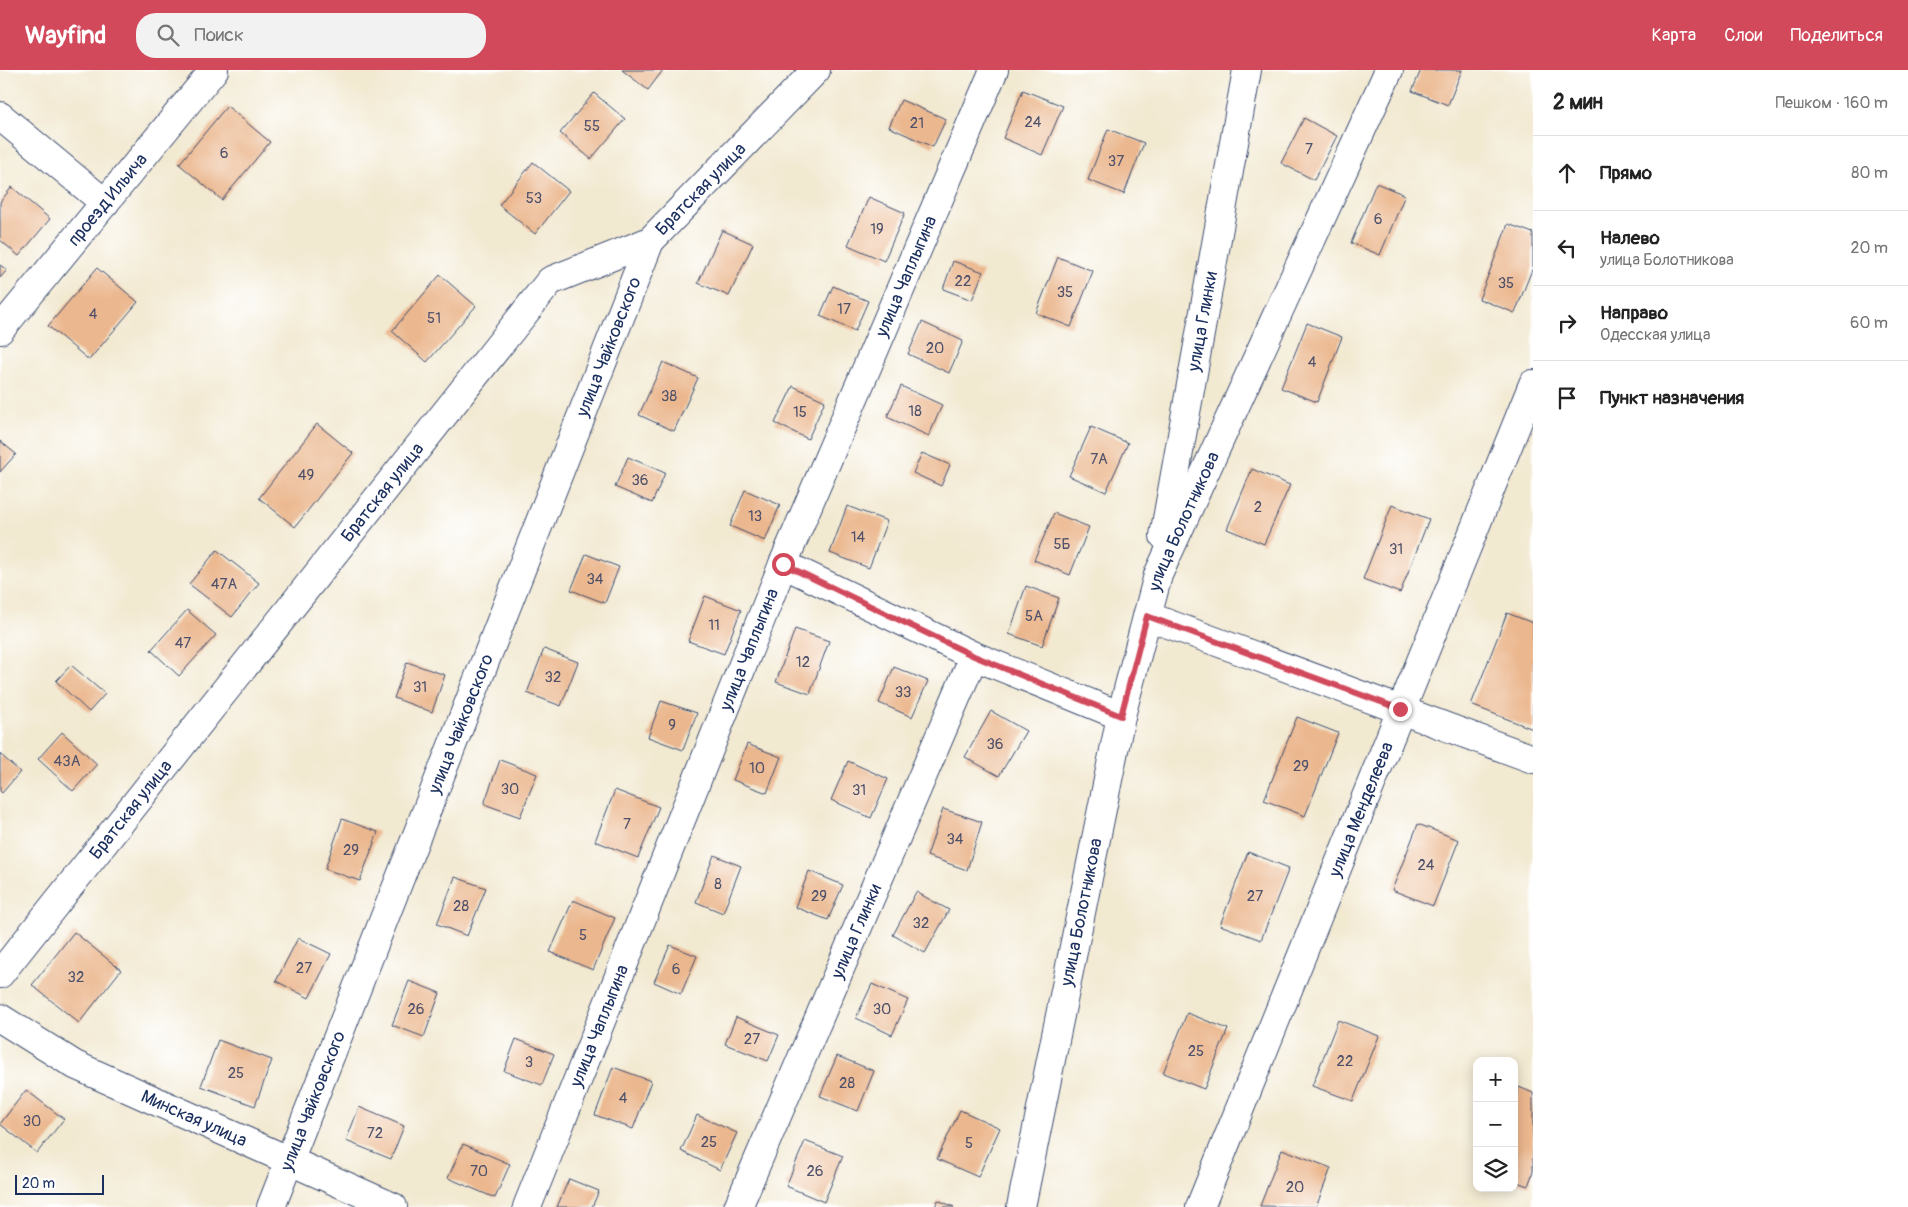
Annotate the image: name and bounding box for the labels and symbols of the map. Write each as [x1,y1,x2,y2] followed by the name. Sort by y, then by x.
[1024,113,1042,132] house number: 24
[910,114,924,133] house number: 21
[584,117,600,136] house number: 55
[651,138,751,241] street label: Братская улица
[1305,140,1313,159] house number: 7
[220,144,228,163] house number: 6
[63,149,153,251] street label: проезд Ильича
[1108,152,1124,171] house number: 37
[526,189,542,208] house number: 53
[1374,210,1382,229] house number: 6
[870,212,942,341] street label: улица Чаплыгина
[870,220,884,239] house number: 19
[1182,270,1223,374] street label: улица Глинки
[955,272,971,291] house number: 22
[571,273,647,421] street label: улица Чайковского
[1498,274,1514,293] house number: 35
[1057,283,1073,302] house number: 35
[837,300,851,319] house number: 17
[89,305,98,324] house number: 4
[427,309,441,328] house number: 51
[926,339,944,358] house number: 20
[1308,353,1317,372] house number: 4
[661,387,677,406] house number: 38
[908,402,922,421] house number: 18
[793,403,807,422] house number: 15
[336,438,429,547] street label: Братская улица
[1143,448,1225,595] street label: улица Болотникова
[1090,450,1108,469] house number: 7А
[298,466,314,485] house number: 49
[631,471,649,490] house number: 36
[1254,498,1262,517] house number: 2
[748,507,762,526] house number: 13
[851,528,866,547] house number: 14
[1053,535,1071,554] house number: 5Б
[1389,540,1403,559] house number: 31
[772,553,795,576] route start
[586,570,604,589] house number: 34
[211,575,237,594] house number: 47А
[714,585,784,715] street label: улица Чаплыгина
[1025,607,1043,626] house number: 5А
[708,616,720,635] house number: 11
[175,634,191,653] house number: 47
[423,650,499,798] street label: улица Чайковского
[796,653,810,672] house number: 12
[545,668,561,687] house number: 32
[413,678,427,697] house number: 31
[895,683,911,702] house number: 33
[1389,698,1412,721] route end
[668,716,676,735] house number: 9
[986,735,1004,754] house number: 36
[1323,739,1399,881] street label: улица Менделеева
[54,752,81,771] house number: 43А
[84,755,177,864] street label: Братская улица
[1293,757,1309,776] house number: 29
[749,759,765,778] house number: 10
[501,780,519,799] house number: 30
[852,781,866,800] house number: 31
[623,815,631,834] house number: 7
[946,830,964,849] house number: 34
[1055,836,1108,989] street label: улица Болотникова
[343,841,359,860] house number: 29
[1417,856,1435,875] house number: 24
[714,875,722,894] house number: 8
[826,880,887,983] street label: улица Глинки
[811,887,827,906] house number: 29
[1247,887,1263,906] house number: 27
[453,897,469,916] house number: 28
[913,914,929,933] house number: 32
[579,926,587,945] house number: 5
[296,959,312,978] house number: 27
[672,960,680,979] house number: 6
[565,962,634,1091] street label: улица Чаплыгина
[68,968,84,987] house number: 32
[407,1000,425,1019] house number: 26
[873,1000,891,1019] house number: 30
[275,1028,351,1175] street label: улица Чайковского
[744,1030,760,1049] house number: 27
[1188,1042,1204,1061] house number: 25
[1337,1052,1353,1071] house number: 22
[525,1053,533,1072] house number: 3
[228,1064,244,1083] house number: 25
[839,1074,855,1093] house number: 28
[137,1085,251,1152] street label: Минская улица
[619,1089,628,1108] house number: 4
[23,1112,41,1131] house number: 30
[367,1124,383,1143] house number: 72
[701,1133,717,1152] house number: 25
[965,1134,973,1153] house number: 5
[470,1162,488,1181] house number: 70
[806,1162,824,1181] house number: 26
[15,1172,104,1195] scale bar
[1286,1178,1304,1197] house number: 20

